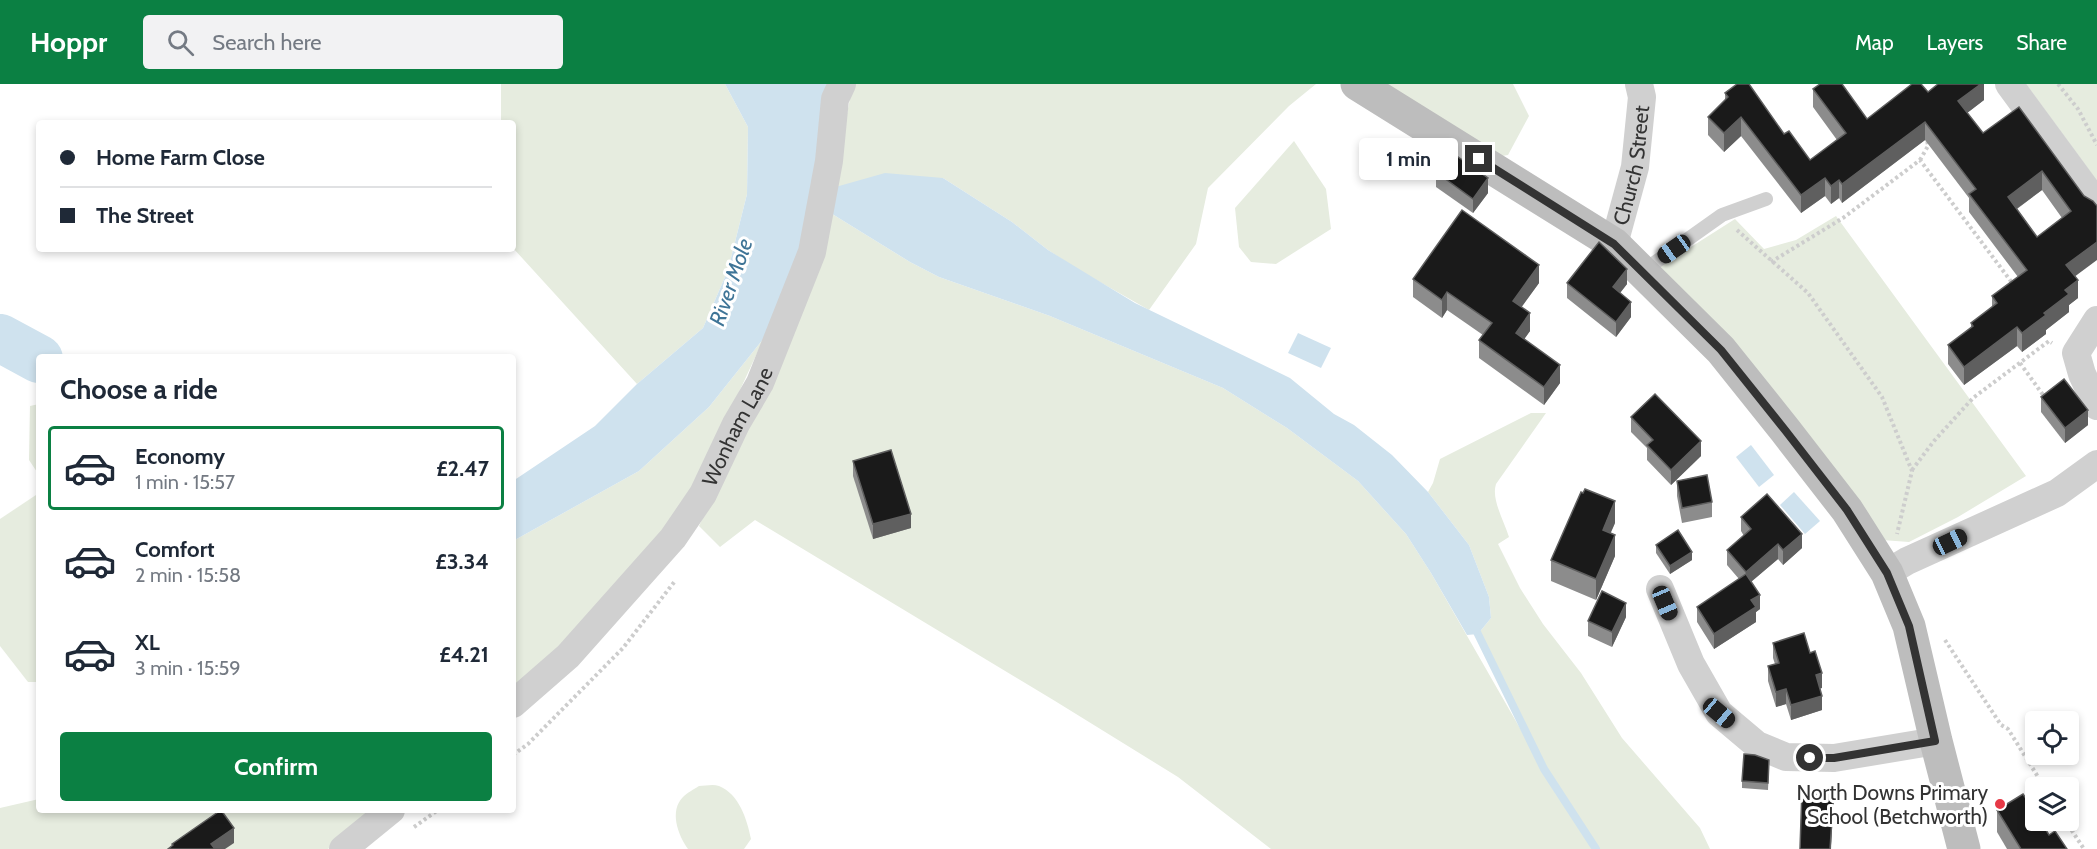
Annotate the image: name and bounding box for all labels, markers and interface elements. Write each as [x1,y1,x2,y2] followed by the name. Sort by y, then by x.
[143,15,563,69] search box
[30,25,107,59] text: Hoppr
[164,26,197,59] icon: search
[212,29,322,56] text: Search here
[1855,30,1894,55] text: Map
[1927,30,1983,55] text: Layers
[2016,30,2067,55] text: Share
[1607,104,1654,228] street label: Church Street
[1359,138,1458,180] callout: 1 min
[96,144,265,171] text: Home Farm Close
[1465,145,1492,172] route end
[1386,147,1431,171] text: 1 min
[96,202,194,229] text: The Street
[1654,231,1694,267] car
[703,235,759,329] water label: River Mole
[696,363,778,490] street label: Wonham Lane
[60,373,218,406] text: Choose a ride
[63,441,117,495] icon: car
[135,443,225,470] text: Economy
[436,455,489,482] text: £2.47
[135,470,235,494] text: 1 min · 15:57
[1930,526,1970,558] car
[63,534,117,588] icon: car
[135,536,214,563] text: Comfort
[435,548,489,575] text: £3.34
[135,563,241,587] text: 2 min · 15:58
[1650,583,1680,623] car
[63,627,117,681] icon: car
[135,629,160,656] text: XL
[439,641,489,668] text: £4.21
[135,656,241,680] text: 3 min · 15:59
[1699,695,1739,731] car
[2025,711,2079,831] map controls
[2025,711,2079,765] button: locate
[60,732,492,801] button: Confirm
[1796,744,1823,771] route start
[2025,777,2079,831] button: layers
[1797,780,1988,829] place label: North Downs Primary School (Betchworth)
[1993,797,2007,811] marker: North Downs Primary School (Betchworth)

